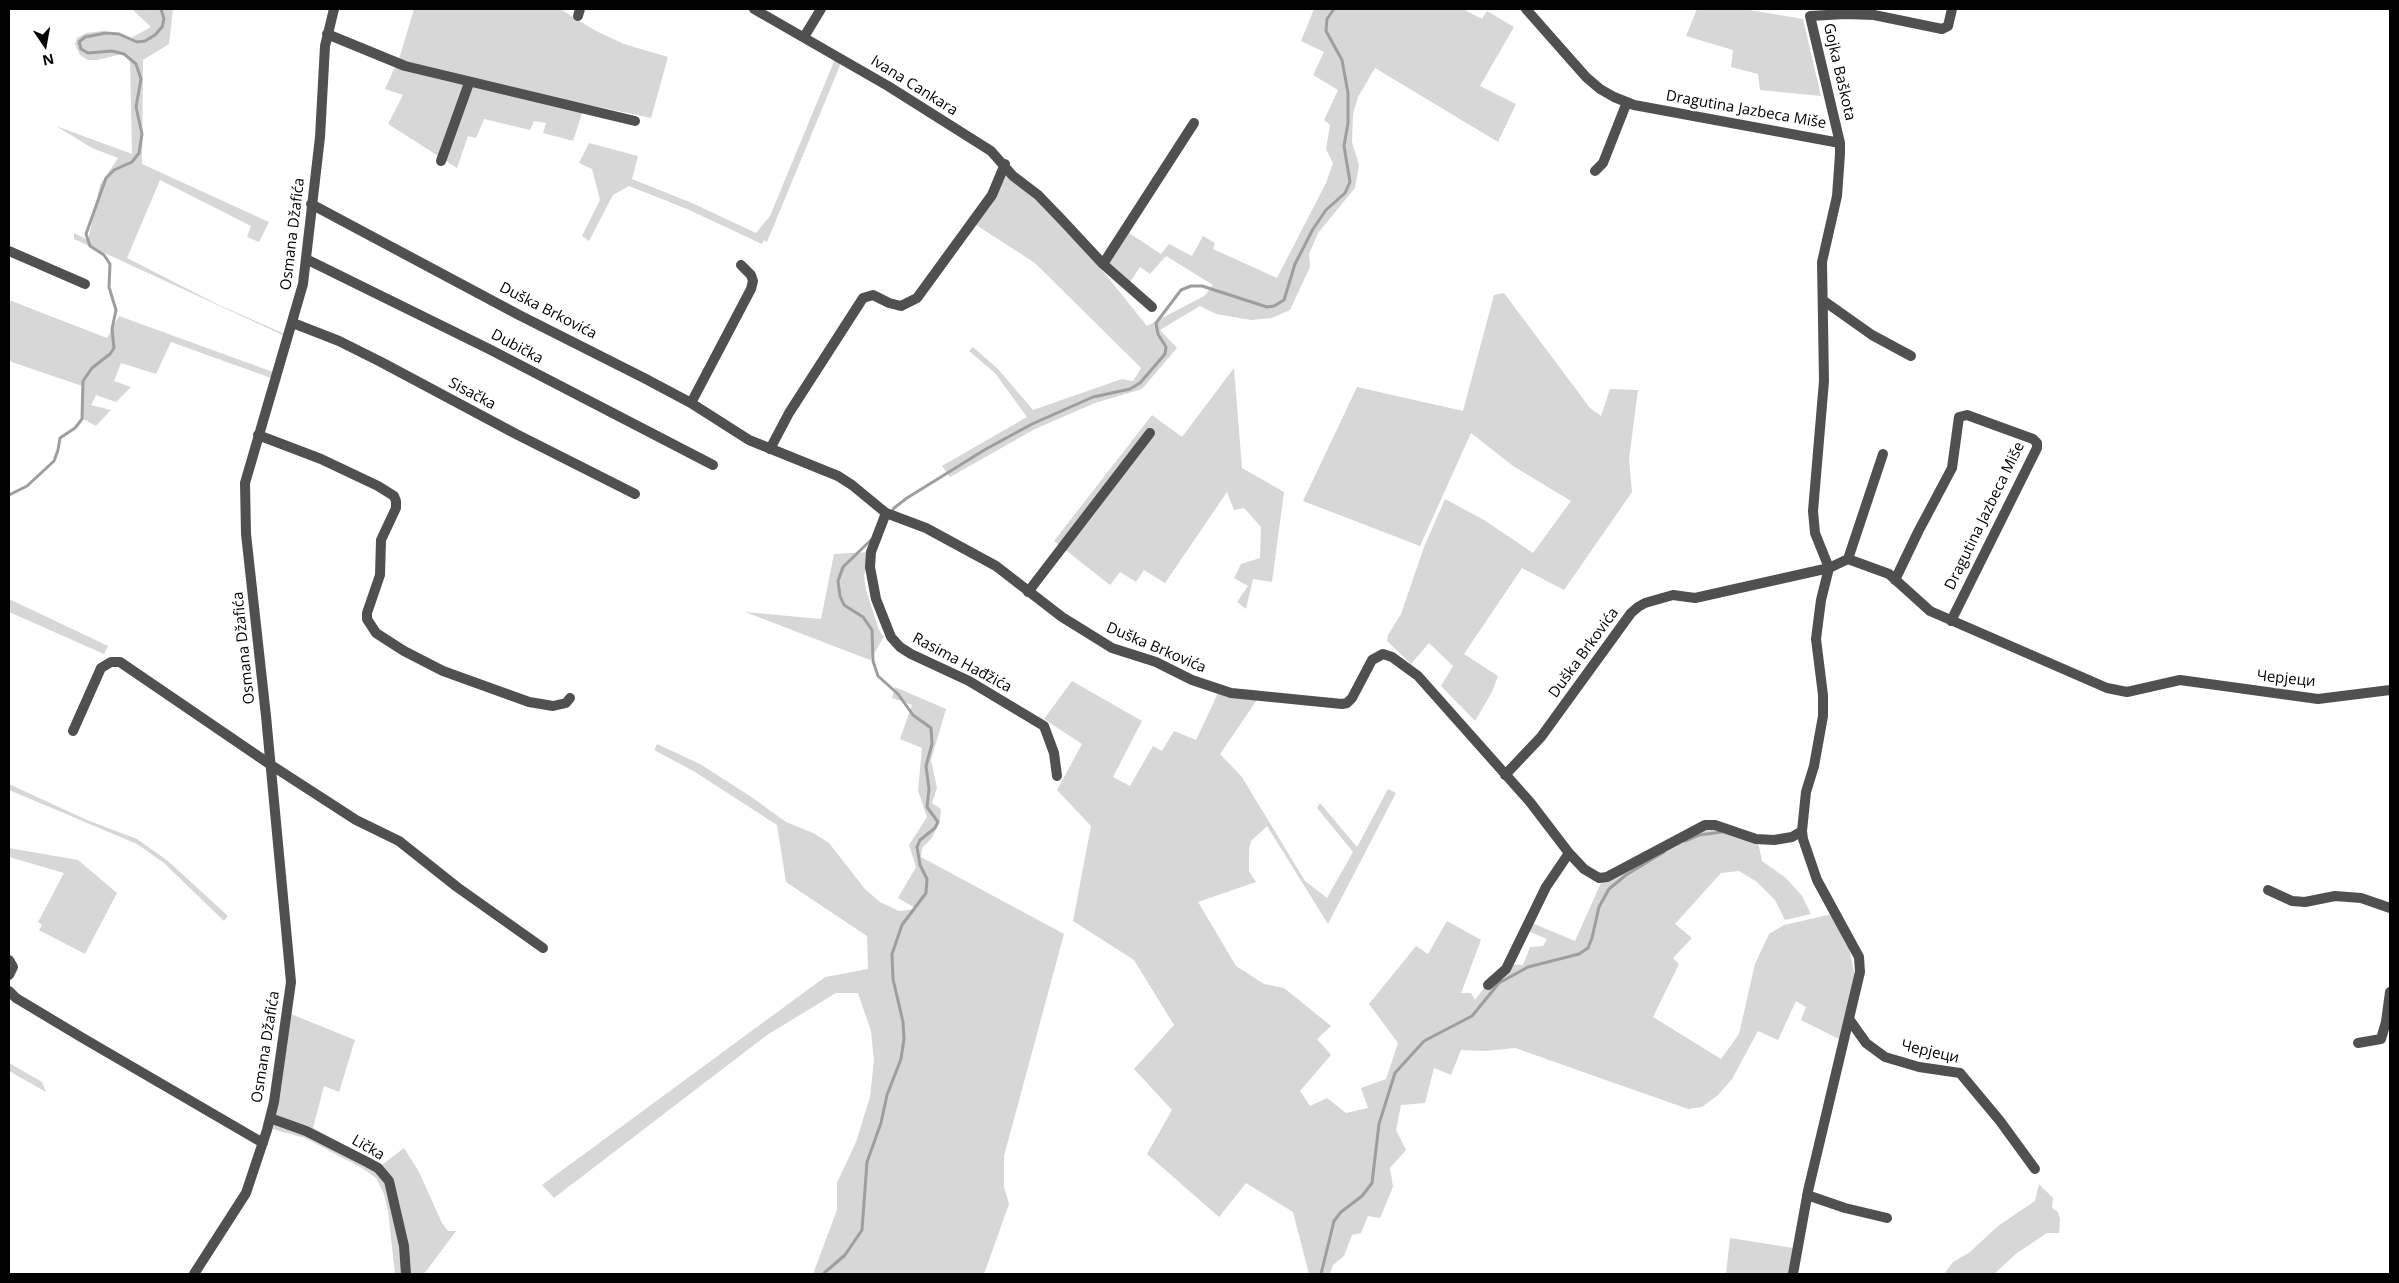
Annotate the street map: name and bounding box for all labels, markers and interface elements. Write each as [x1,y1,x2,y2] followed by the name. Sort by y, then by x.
[20,20,70,70] north arrow
[1819,21,1859,123] street label: Gojka Baškota
[41,50,56,71] text: N
[867,52,961,120] street label: Ivana Cankara
[1664,87,1828,133] street label: Dragutina Jazbeca Miše
[277,177,309,291] street label: Osmana Džafića
[496,279,600,343] street label: Duška Brkovića
[488,326,546,368] street label: Dubička
[445,374,499,414] street label: Sisačka
[1941,439,2029,593] street label: Dragutina Jazbeca Miše
[229,591,259,705] street label: Osmana Džafića
[1545,604,1623,702] street label: Duška Brkovića
[1103,619,1209,677] street label: Duška Brkovića
[909,629,1015,697] street label: Rasima Hađžića
[2256,667,2316,691] street label: Черјеци
[248,990,284,1104] street label: Osmana Džafića
[1899,1037,1961,1067] street label: Черјеци
[348,1131,388,1165] street label: Lička

